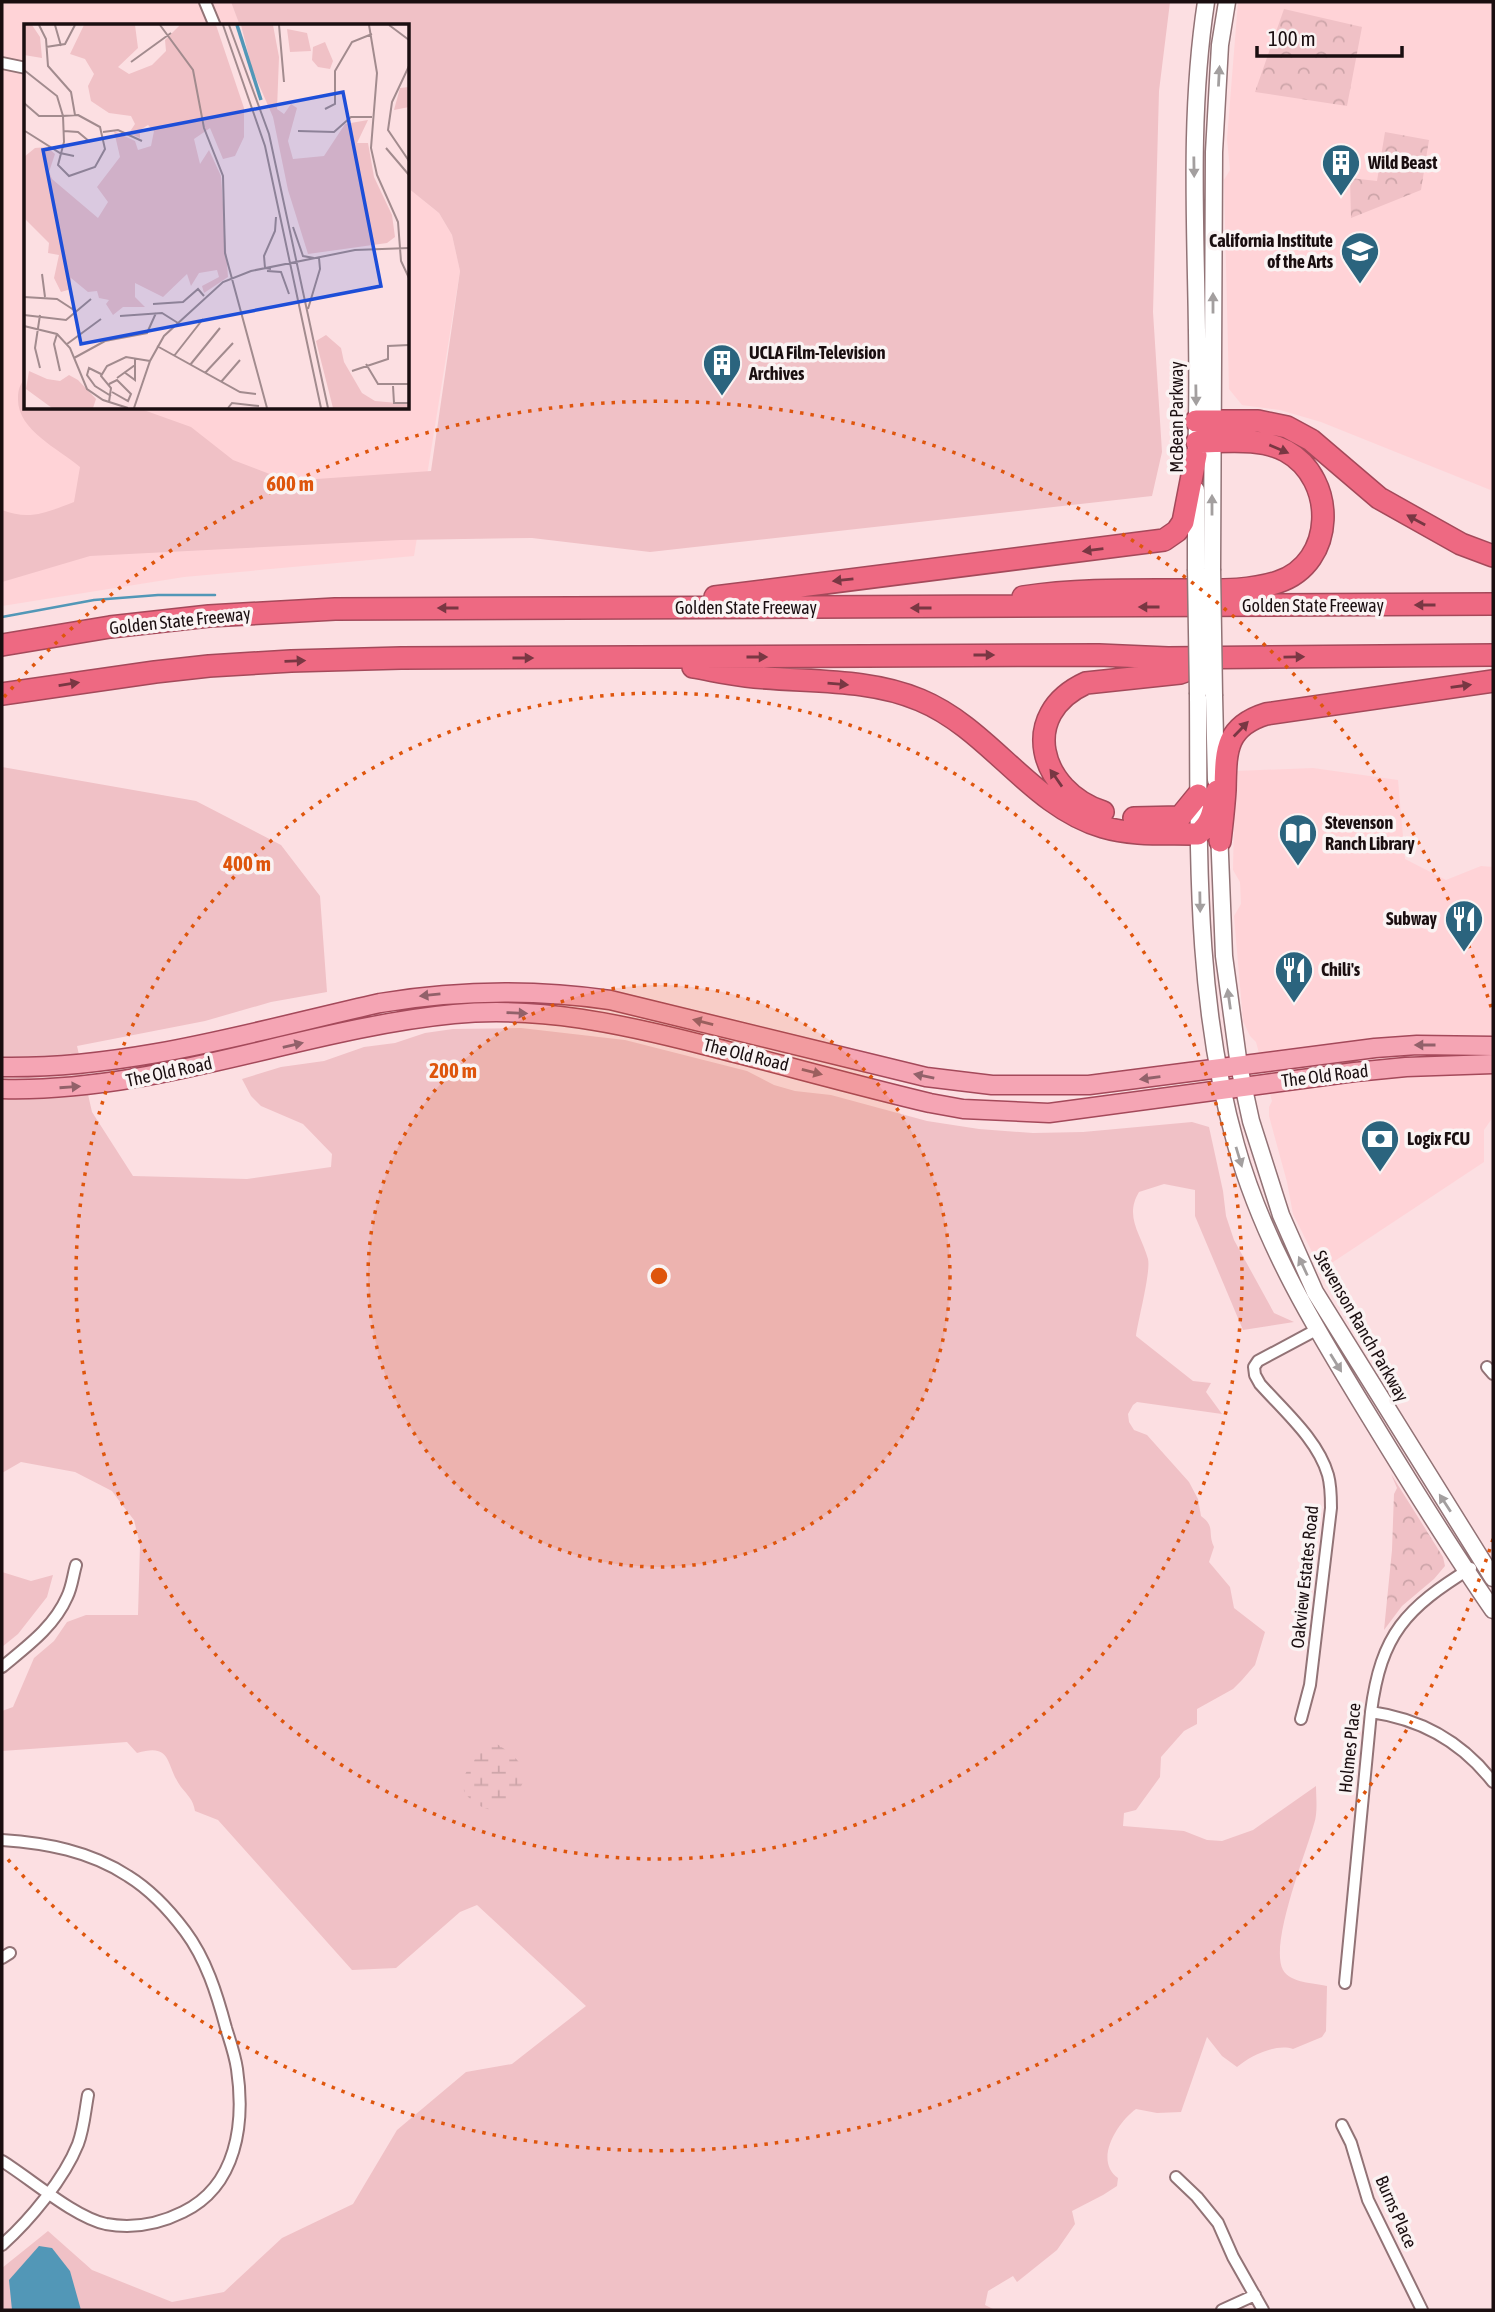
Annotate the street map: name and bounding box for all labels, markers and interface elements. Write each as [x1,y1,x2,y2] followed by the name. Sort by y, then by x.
[1257,14,1402,58] scale bar
[24,24,410,410] inset map
[1268,26,1316,50] text: 100 m
[1213,65,1224,87] one-way arrow
[1320,142,1362,197] building icon: Wild Beast
[1367,152,1438,173] place label: Wild Beast
[1188,157,1199,179] one-way arrow
[1209,230,1334,272] place label: California Institute of the Arts
[1339,230,1381,285] school or university icon: California Institute of the Arts
[1207,292,1219,314] one-way arrow
[701,342,743,397] building icon: UCLA Film-Television Archives
[748,342,886,384] place label: UCLA Film-Television Archives
[1166,361,1187,473] street label: McBean Parkway
[1190,384,1202,406] one-way arrow
[1269,443,1289,455] one-way arrow
[266,471,314,495] text: 600 m
[1206,494,1218,516] one-way arrow
[1406,514,1426,526] one-way arrow
[1082,545,1104,556] one-way arrow
[832,575,854,586] one-way arrow
[1242,595,1384,616] street label: Golden State Freeway
[675,597,817,618] street label: Golden State Freeway
[1414,599,1436,611] one-way arrow
[1137,601,1159,613] one-way arrow
[437,602,459,614] one-way arrow
[910,602,932,614] one-way arrow
[108,603,252,638] street label: Golden State Freeway
[974,650,996,661] one-way arrow
[746,651,768,663] one-way arrow
[1284,651,1306,662] one-way arrow
[512,652,534,664] one-way arrow
[285,656,307,667] one-way arrow
[58,678,80,689] one-way arrow
[828,679,850,690] one-way arrow
[1451,680,1473,691] one-way arrow
[1232,721,1248,738] one-way arrow
[1049,769,1063,787] one-way arrow
[1277,812,1319,867] library icon: Stevenson Ranch Library
[1325,812,1415,854] place label: Stevenson Ranch Library
[222,851,271,875] text: 400 m
[1194,891,1205,913] one-way arrow
[1443,898,1485,953] restaurant icon: Subway
[1386,908,1438,929] place label: Subway
[1273,949,1315,1004] restaurant icon: Chili's
[1321,959,1361,980] place label: Chili's
[1223,988,1234,1010] one-way arrow
[419,990,441,1001] one-way arrow
[507,1007,529,1018] one-way arrow
[692,1016,714,1027] one-way arrow
[701,1034,791,1075] street label: The Old Road
[282,1039,304,1050] one-way arrow
[1414,1039,1436,1051] one-way arrow
[124,1052,214,1091] street label: The Old Road
[429,1058,477,1082] text: 200 m
[1280,1060,1370,1091] street label: The Old Road
[801,1067,823,1078] one-way arrow
[913,1070,935,1081] one-way arrow
[1139,1073,1161,1084] one-way arrow
[59,1081,81,1092] one-way arrow
[1359,1118,1401,1173] bank icon: Logix FCU
[1407,1128,1470,1149] place label: Logix FCU
[1235,1147,1245,1168] one-way arrow
[1310,1246,1413,1405] street label: Stevenson Ranch Parkway
[1298,1256,1309,1277] one-way arrow
[647,1264,671,1288] centre of rings
[1330,1353,1343,1372] one-way arrow
[1439,1494,1452,1513] one-way arrow
[1287,1504,1322,1649] street label: Oakview Estates Road
[1334,1702,1365,1794] street label: Holmes Place
[1371,2172,1422,2251] street label: Burns Place

